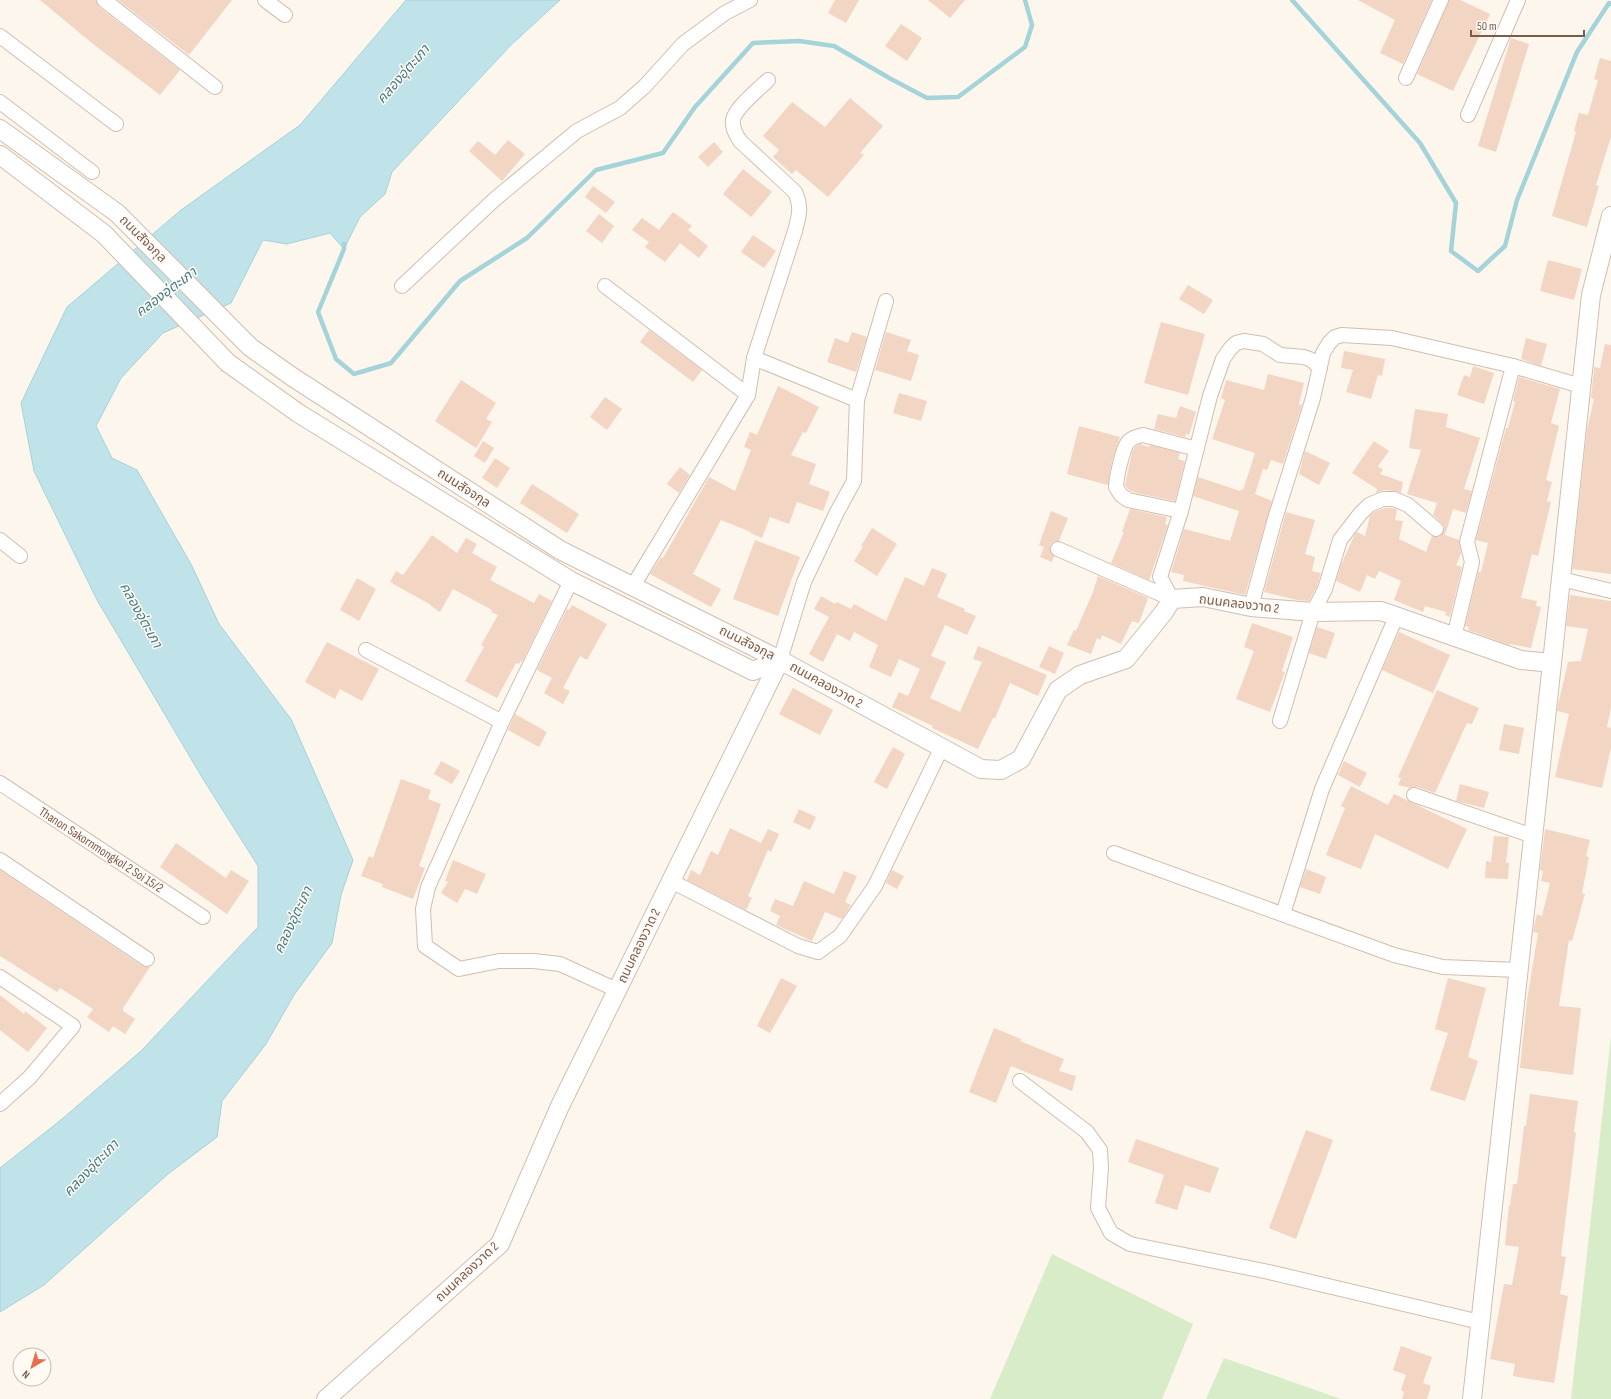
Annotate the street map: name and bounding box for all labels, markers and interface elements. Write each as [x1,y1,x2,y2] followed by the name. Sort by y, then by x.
[1471,12,1584,38] scale bar
[1477,19,1497,34] text: 50 m
[373,40,434,107] water label: คลองอุ่ตะเภา
[116,212,170,266] street label: ถนนสัจจกุล
[132,263,201,320] water label: คลองอุ่ตะเภา
[434,465,494,511] street label: ถนนสัจจกุล
[116,579,167,652] water label: คลองอุ่ตะเภา
[1198,591,1280,617] street label: ถนนคลองวาด 2
[717,622,777,664] street label: ถนนสัจจกุล
[787,658,865,712] street label: ถนนคลองวาด 2
[36,804,166,896] street label: Thanon Sakornmongkol 2 Soi 15/2
[270,883,316,956] water label: คลองอุ่ตะเภา
[614,906,664,986] street label: ถนนคลองวาด 2
[60,1135,123,1200] water label: คลองอุ่ตะเภา
[432,1239,502,1305] street label: ถนนคลองวาด 2
[12,1347,52,1387] north arrow
[20,1367,32,1381] text: N

